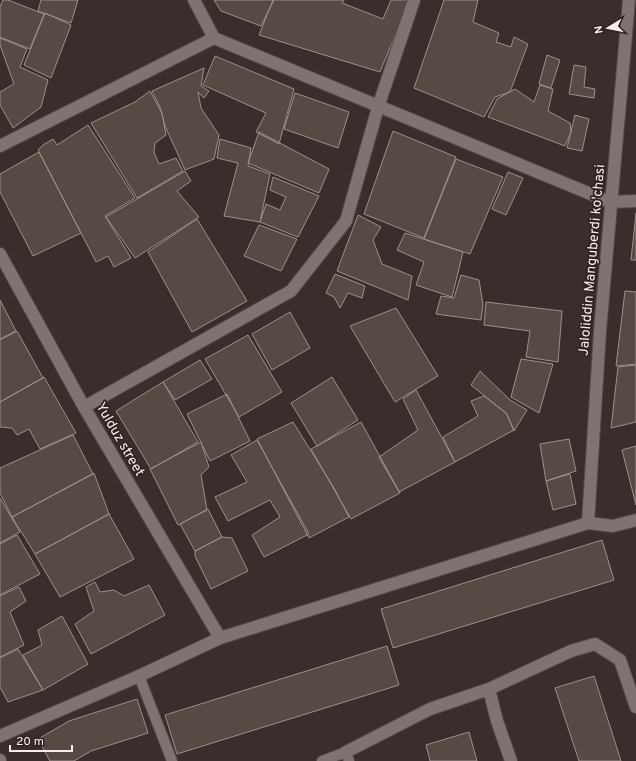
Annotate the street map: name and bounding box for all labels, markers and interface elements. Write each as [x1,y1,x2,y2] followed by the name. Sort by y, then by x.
[588,8,628,48] north arrow
[592,24,607,35] text: N
[576,164,609,357] street label: Jaloliddin Manguberdi ko'chasi
[92,400,148,480] street label: Yulduz street
[10,727,72,753] scale bar
[16,734,44,750] text: 20 m

